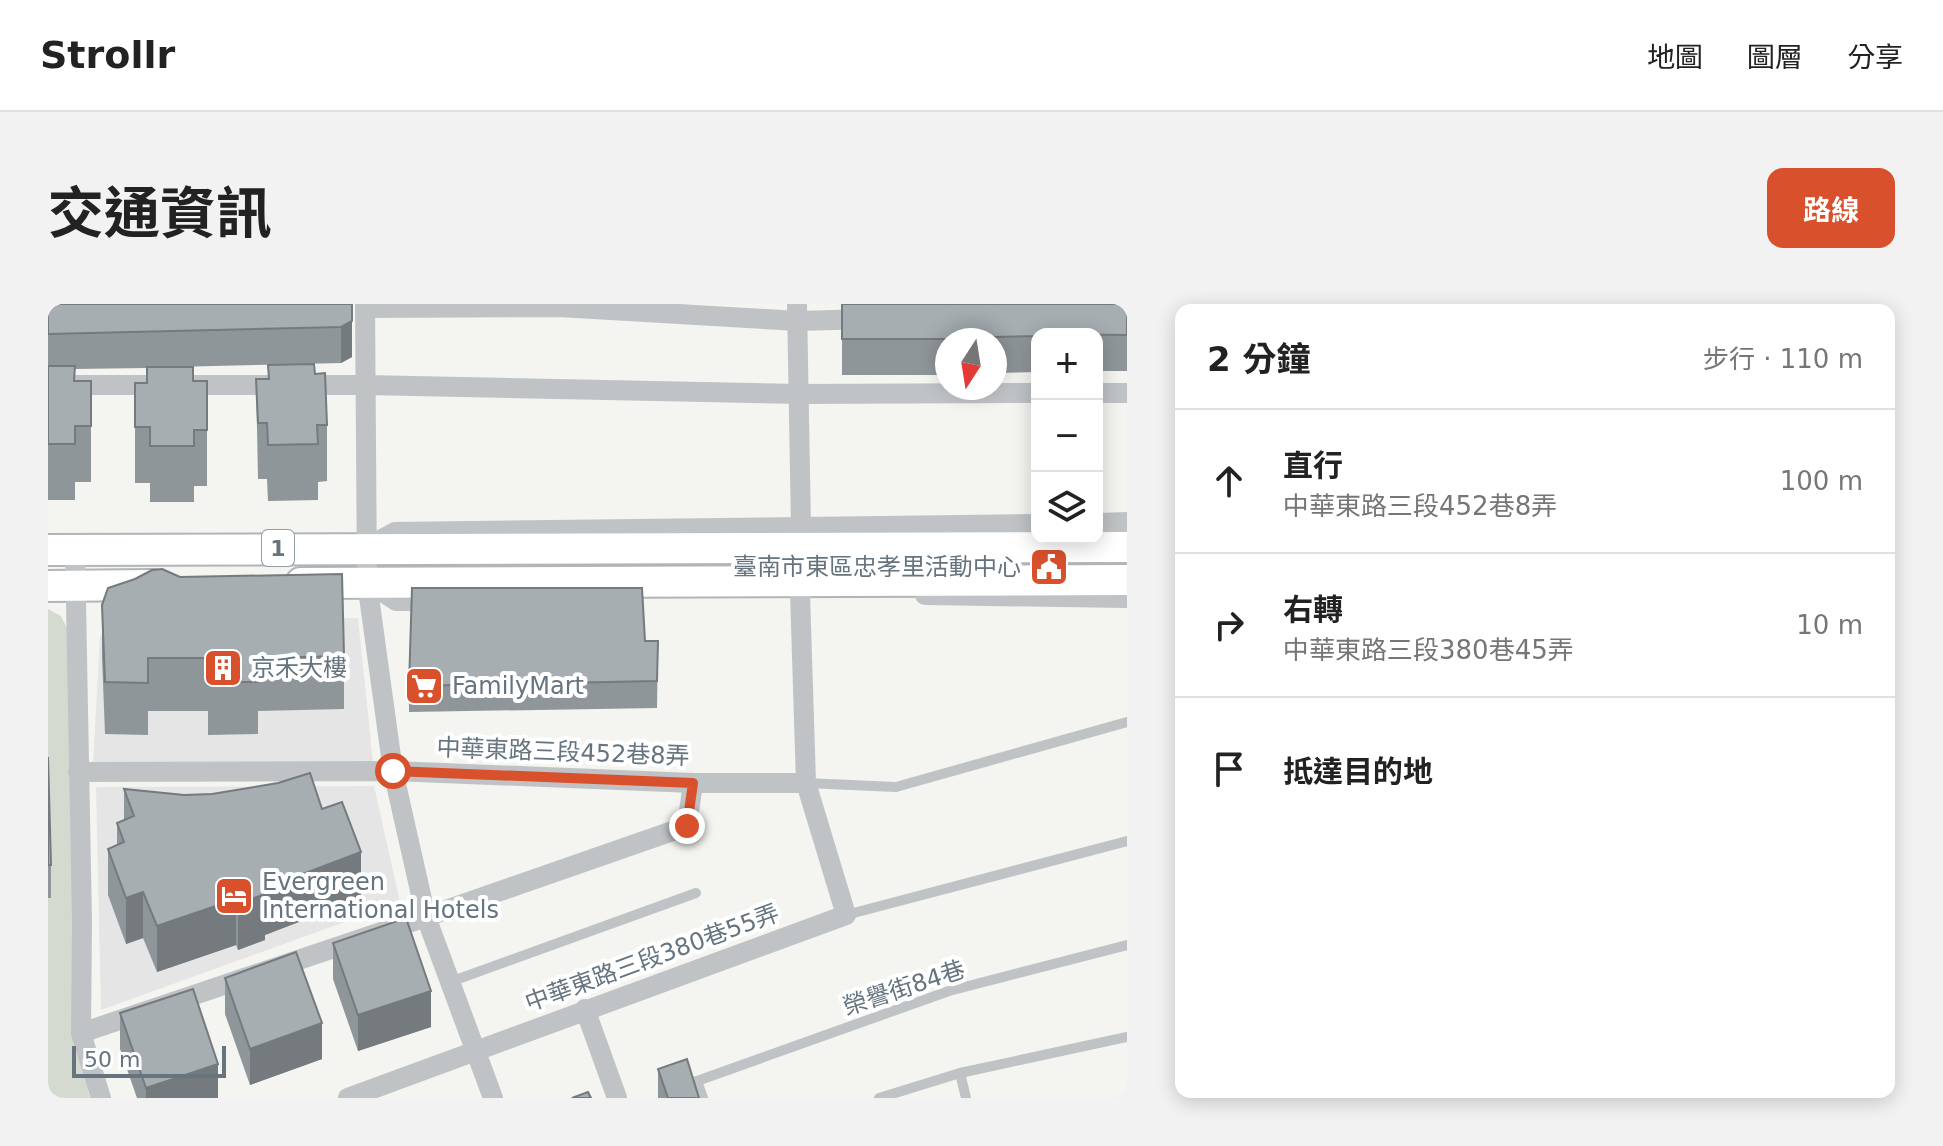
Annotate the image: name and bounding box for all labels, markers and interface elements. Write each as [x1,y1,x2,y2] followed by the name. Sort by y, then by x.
[40,33,175,77] text: Strollr
[1647,41,1703,74] text: 地圖
[1747,41,1803,74] text: 圖層
[1847,41,1903,74] text: 分享
[1767,168,1895,248] button: 路線
[48,181,272,246] text: 交通資訊
[935,328,1007,400] north arrow
[1031,328,1103,544] map controls
[1031,328,1103,400] button: +
[1207,339,1311,379] text: 2 分鐘
[1703,344,1863,374] text: 步行 · 110 m
[1031,400,1103,472] button: −
[1283,448,1343,483] text: 直行
[1207,459,1251,503] icon: ahead
[1780,466,1863,496] text: 100 m
[1031,472,1103,544] button: layers
[1283,491,1557,521] text: 中華東路三段452巷8弄
[262,530,294,566] road number: 1
[1028,546,1070,588] public building icon: 臺南市東區忠孝里活動中心
[733,553,1021,581] place label: 臺南市東區忠孝里活動中心
[1283,592,1343,627] text: 右轉
[1207,603,1251,647] icon: right
[1796,610,1863,640] text: 10 m
[1283,635,1574,665] text: 中華東路三段380巷45弄
[202,647,244,689] building icon: 京禾大樓
[251,654,347,682] place label: 京禾大樓
[403,665,445,707] supermarket icon: FamilyMart
[452,672,584,700] place label: FamilyMart
[436,734,690,770] street label: 中華東路三段452巷8弄
[1207,747,1251,791] icon: arrive
[375,753,411,789] route start
[1283,754,1433,789] text: 抵達目的地
[669,808,705,844] route end
[262,868,499,924] place label: Evergreen International Hotels
[213,875,255,917] hotel icon: Evergreen International Hotels
[521,899,783,1017] street label: 中華東路三段380巷55弄
[839,955,969,1021] street label: 榮譽街84巷
[72,1042,226,1078] scale bar
[84,1047,140,1072] text: 50 m

